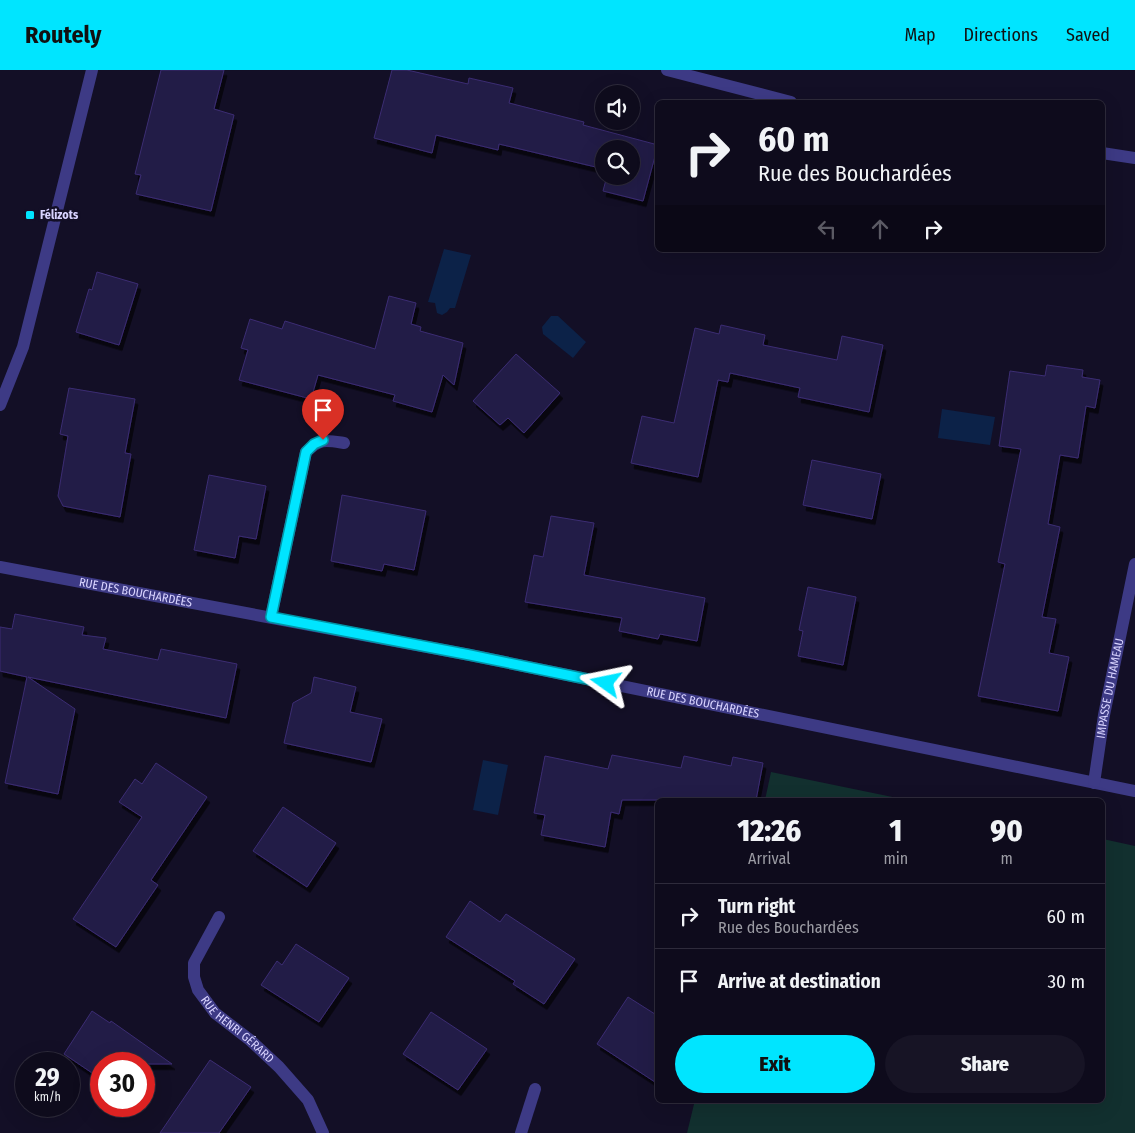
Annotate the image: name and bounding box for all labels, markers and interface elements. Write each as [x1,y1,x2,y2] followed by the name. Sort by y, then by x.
[25,21,101,49] text: Routely
[904,24,936,46] text: Map
[964,24,1038,46] text: Directions
[1066,24,1110,46] text: Saved
[595,85,640,185] map controls
[595,85,640,130] button: sound
[758,118,829,160] text: 60 m
[675,120,740,185] icon: right
[595,140,640,185] button: search
[758,160,952,187] text: Rue des Bouchardées
[40,208,79,222] place label: Félizots
[24,209,36,221] marker: Félizots
[813,215,841,243] icon: left
[866,215,894,243] icon: ahead
[919,215,947,243] icon: right
[302,389,344,440] pin
[309,396,337,424] icon: arrive
[78,575,193,610] street label: RUE DES BOUCHARDÉES
[1094,637,1127,739] street label: IMPASSE DU HAMEAU
[579,656,631,708] position arrow
[645,684,761,721] street label: RUE DES BOUCHARDÉES
[737,813,801,849] text: 12:26
[889,813,902,849] text: 1
[990,813,1023,849] text: 90
[748,849,790,868] text: Arrival
[883,849,908,868] text: min
[1000,849,1013,868] text: m
[718,895,795,918] text: Turn right
[675,902,703,930] icon: right
[1047,905,1085,928] text: 60 m
[718,918,859,937] text: Rue des Bouchardées
[675,967,703,995] icon: arrive
[718,970,881,993] text: Arrive at destination
[1047,970,1085,993] text: 30 m
[198,993,277,1066] street label: RUE HENRI GÉRARD
[675,1035,875,1093] button: Exit
[885,1035,1085,1093] button: Share
[90,1052,155,1117] speed limit sign: 30
[35,1063,60,1093] text: 29
[34,1090,61,1104] text: km/h

